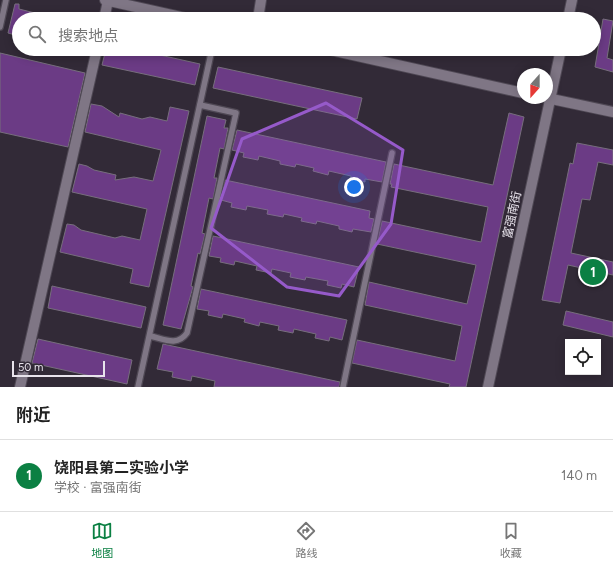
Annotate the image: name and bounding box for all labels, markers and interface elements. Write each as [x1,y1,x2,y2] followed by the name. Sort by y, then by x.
[12,12,601,56] search box
[26,23,48,45] icon: search
[58,27,118,45] text: 搜索地点
[517,68,553,104] north arrow
[344,177,364,197] your location
[500,190,524,240] street label: 富强南街
[580,257,606,287] pin: 1
[565,339,601,375] map controls
[565,339,601,375] button: locate
[12,359,105,378] scale bar
[18,361,43,374] text: 50 m
[16,405,50,425] text: 附近
[54,459,189,477] text: 饶阳县第二实验小学
[26,468,32,483] text: 1
[561,468,597,483] text: 140 m
[54,480,142,495] text: 学校 · 富强南街
[91,520,113,560] tab: 地图
[295,520,317,560] tab: 路线
[500,520,522,560] tab: 收藏

